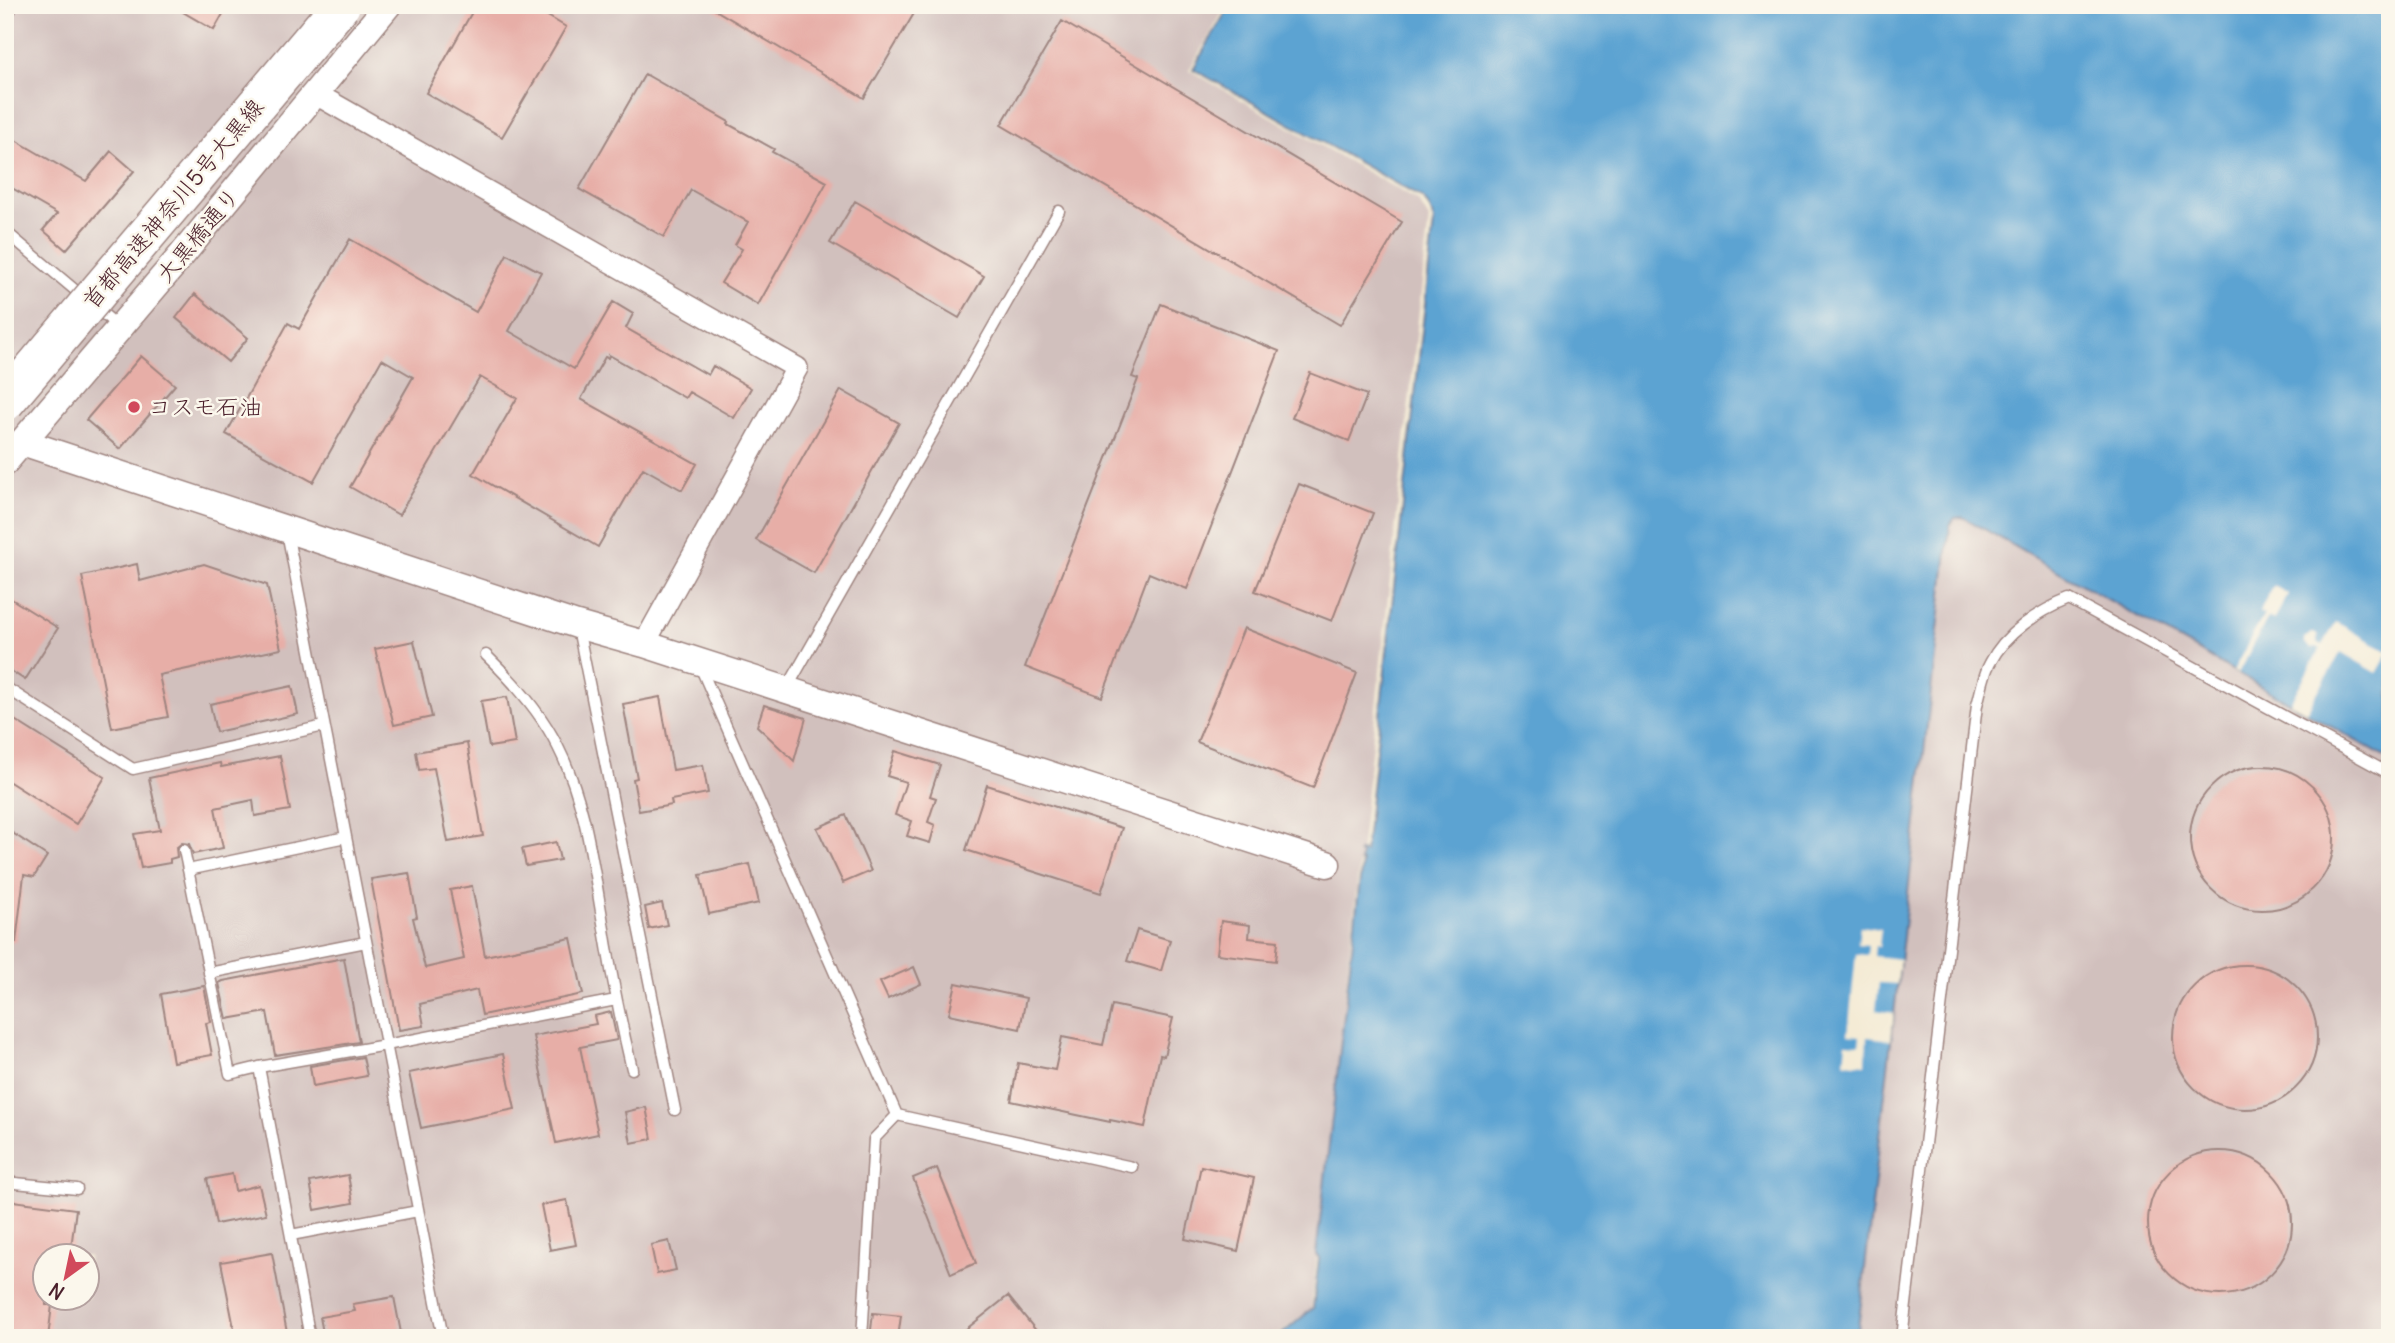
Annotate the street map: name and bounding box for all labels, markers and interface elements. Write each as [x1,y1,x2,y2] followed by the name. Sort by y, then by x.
[76,92,269,315] street label: 首都高速神奈川5号大黒線
[150,181,246,288] street label: 大黒橋通り
[148,392,262,421] place label: コスモ石油
[126,399,142,415] marker: コスモ石油
[32,1242,102,1312] north arrow
[45,1278,69,1305] text: N

